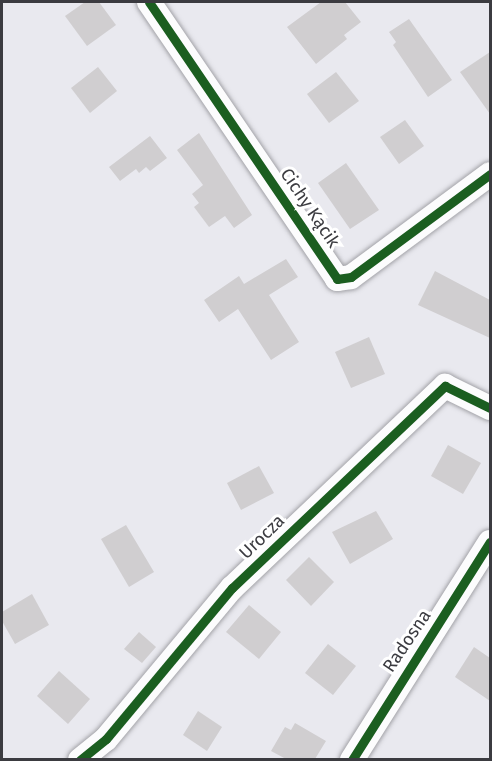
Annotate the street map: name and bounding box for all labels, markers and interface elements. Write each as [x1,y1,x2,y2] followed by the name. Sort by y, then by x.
[276,164,344,252] street label: Cichy Kącik
[235,510,289,564] street label: Urocza
[378,606,436,676] street label: Radosna

